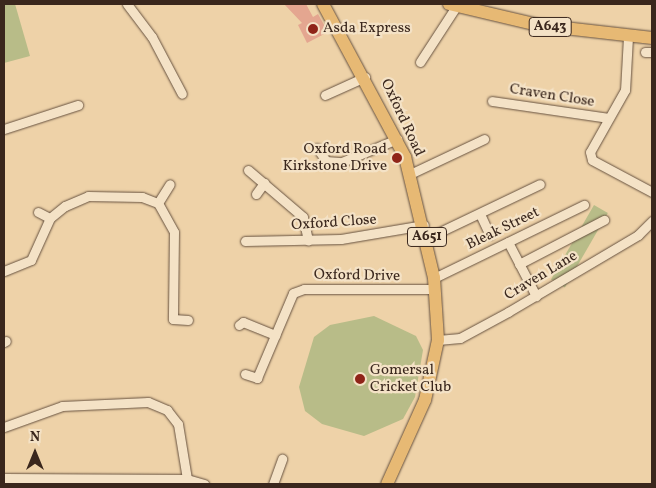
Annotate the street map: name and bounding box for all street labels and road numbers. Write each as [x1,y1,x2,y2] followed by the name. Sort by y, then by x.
[528,16,572,38] road number: A643
[376,76,428,160] street label: Oxford Road
[508,80,596,112] street label: Craven Close
[464,204,542,254] street label: Bleak Street
[291,211,377,235] street label: Oxford Close
[406,226,448,248] road number: A651
[501,247,581,305] street label: Craven Lane
[314,266,400,286] street label: Oxford Drive

